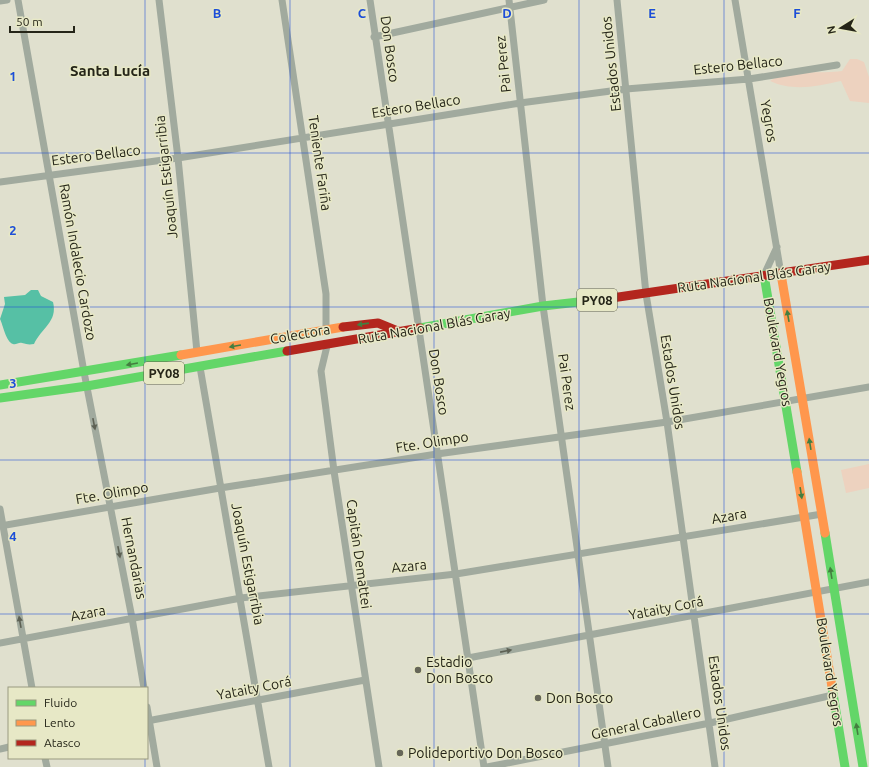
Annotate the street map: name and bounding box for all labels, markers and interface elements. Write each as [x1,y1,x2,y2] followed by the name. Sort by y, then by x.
[213,6,222,20] text: B
[358,6,367,20] text: C
[502,6,512,20] text: D
[648,6,656,20] text: E
[793,6,801,20] text: F
[10,8,74,34] scale bar
[821,8,861,48] north arrow
[16,15,43,28] text: 50 m
[377,15,403,83] street label: Don Bosco
[598,16,624,112] street label: Estados Unidos
[825,25,838,35] text: N
[492,35,514,93] street label: Pai Perez
[693,52,783,78] street label: Estero Bellaco
[70,62,150,79] district label: Santa Lucía
[9,69,17,83] text: 1
[370,91,462,121] street label: Estero Bellaco
[757,99,781,143] street label: Yegros
[305,114,335,212] street label: Teniente Fariña
[152,115,180,239] street label: Joaquín Estigarribia
[51,142,141,168] street label: Estero Bellaco
[56,182,100,342] street label: Ramón Indalecio Cardozo
[9,223,17,237] text: 2
[676,258,832,296] street label: Ruta Nacional Blás Garay
[577,289,617,311] road number: PY08
[761,296,795,408] street label: Boulevard Yegros
[356,305,512,347] street label: Ruta Nacional Blás Garay
[785,310,791,322] one-way arrow
[269,321,331,347] street label: Colectora
[357,321,369,327] one-way arrow
[658,333,688,431] street label: Estados Unidos
[229,343,241,349] one-way arrow
[426,348,452,416] street label: Don Bosco
[555,352,579,412] street label: Pai Perez
[125,361,138,367] one-way arrow
[144,362,184,384] road number: PY08
[9,376,17,390] text: 3
[92,418,98,430] one-way arrow
[394,428,470,456] street label: Fte. Olimpo
[807,438,813,450] one-way arrow
[74,479,150,507] street label: Fte. Olimpo
[798,487,804,499] one-way arrow
[343,498,375,610] street label: Capitán Demattei
[228,502,268,626] street label: Joaquín Estigarribia
[710,505,748,527] street label: Azara
[118,516,150,600] street label: Hernandarias
[9,529,17,543] text: 4
[117,546,123,558] one-way arrow
[391,556,427,576] street label: Azara
[828,566,834,579] one-way arrow
[627,593,705,623] street label: Yataity Corá
[69,602,107,624] street label: Azara
[17,616,23,628] one-way arrow
[813,616,847,728] street label: Boulevard Yegros
[500,648,512,654] one-way arrow
[426,654,493,686] place label: Estadio Don Bosco
[705,655,735,751] street label: Estados Unidos
[413,665,423,675] marker: Estadio Don Bosco
[215,673,293,703] street label: Yataity Corá
[8,687,148,759] legend
[546,690,613,706] place label: Don Bosco
[533,693,543,703] marker: Don Bosco
[44,696,77,709] text: Fluido
[590,704,702,742] street label: General Caballero
[44,716,75,729] text: Lento
[853,722,859,735] one-way arrow
[44,736,80,749] text: Atasco
[408,745,563,761] place label: Polideportivo Don Bosco
[395,748,405,758] marker: Polideportivo Don Bosco

